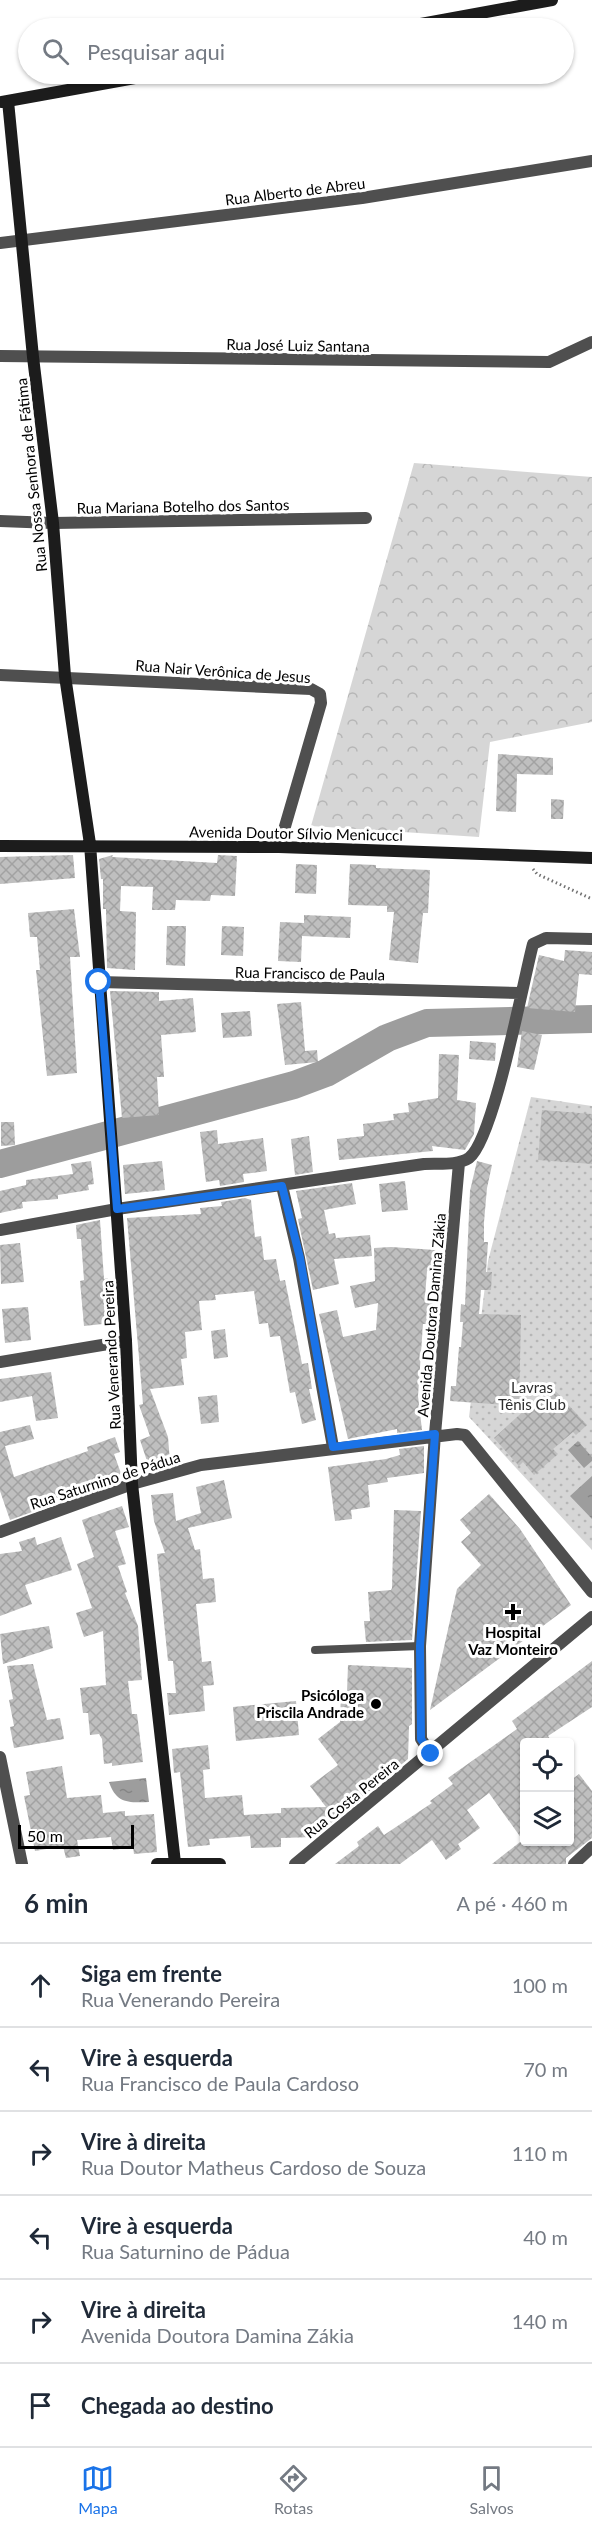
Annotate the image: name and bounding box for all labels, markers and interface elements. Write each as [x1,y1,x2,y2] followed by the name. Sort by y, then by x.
[18,18,574,84] search box
[39,35,72,68] icon: search
[87,38,225,65] text: Pesquisar aqui
[224,173,366,209] street label: Rua Alberto de Abreu
[226,335,370,355] street label: Rua José Luiz Santana
[12,377,50,573] street label: Rua Nossa Senhora de Fátima
[76,495,290,517] street label: Rua Mariana Botelho dos Santos
[135,656,311,686] street label: Rua Nair Verônica de Jesus
[189,822,403,844] street label: Avenida Doutor Sílvio Menicucci
[235,963,385,983] street label: Rua Francisco de Paula
[85,968,111,994] route start
[413,1212,449,1418] street label: Avenida Doutora Damina Zákia
[98,1280,124,1430] street label: Rua Venerando Pereira
[498,1378,566,1413] park label: Lavras Tênis Club
[28,1447,182,1513] street label: Rua Saturnino de Pádua
[504,1603,522,1621] marker: Hospital Vaz Monteiro
[467,1623,558,1658] place label: Hospital Vaz Monteiro
[256,1686,364,1721] place label: Psicóloga Priscila Andrade
[369,1697,383,1711] marker: Psicóloga Priscila Andrade
[520,1738,574,1846] map controls
[520,1738,574,1792] button: locate
[417,1740,443,1766] route end
[300,1754,402,1842] street label: Rua Costa Pereira
[520,1792,574,1846] button: layers
[18,1822,134,1850] scale bar
[27,1826,63,1845] text: 50 m
[24,1887,88,1919] text: 6 min
[456,1891,568,1915] text: A pé · 460 m
[81,1960,222,1987] text: Siga em frente
[24,1969,57,2002] icon: ahead
[512,1973,568,1997] text: 100 m
[81,1987,280,2011] text: Rua Venerando Pereira
[81,2044,233,2071] text: Vire à esquerda
[24,2053,57,2086] icon: left
[523,2057,568,2081] text: 70 m
[81,2071,359,2095] text: Rua Francisco de Paula Cardoso
[81,2128,206,2155] text: Vire à direita
[24,2137,57,2170] icon: right
[512,2141,568,2165] text: 110 m
[81,2155,426,2179] text: Rua Doutor Matheus Cardoso de Souza
[81,2212,233,2239] text: Vire à esquerda
[24,2221,57,2254] icon: left
[523,2225,568,2249] text: 40 m
[81,2239,290,2263] text: Rua Saturnino de Pádua
[81,2296,206,2323] text: Vire à direita
[24,2305,57,2338] icon: right
[512,2309,568,2333] text: 140 m
[81,2323,354,2347] text: Avenida Doutora Damina Zákia
[24,2389,57,2422] icon: arrive
[81,2392,274,2419] text: Chegada ao destino
[78,2462,118,2517] tab: Mapa
[274,2462,313,2517] tab: Rotas
[469,2462,514,2517] tab: Salvos

